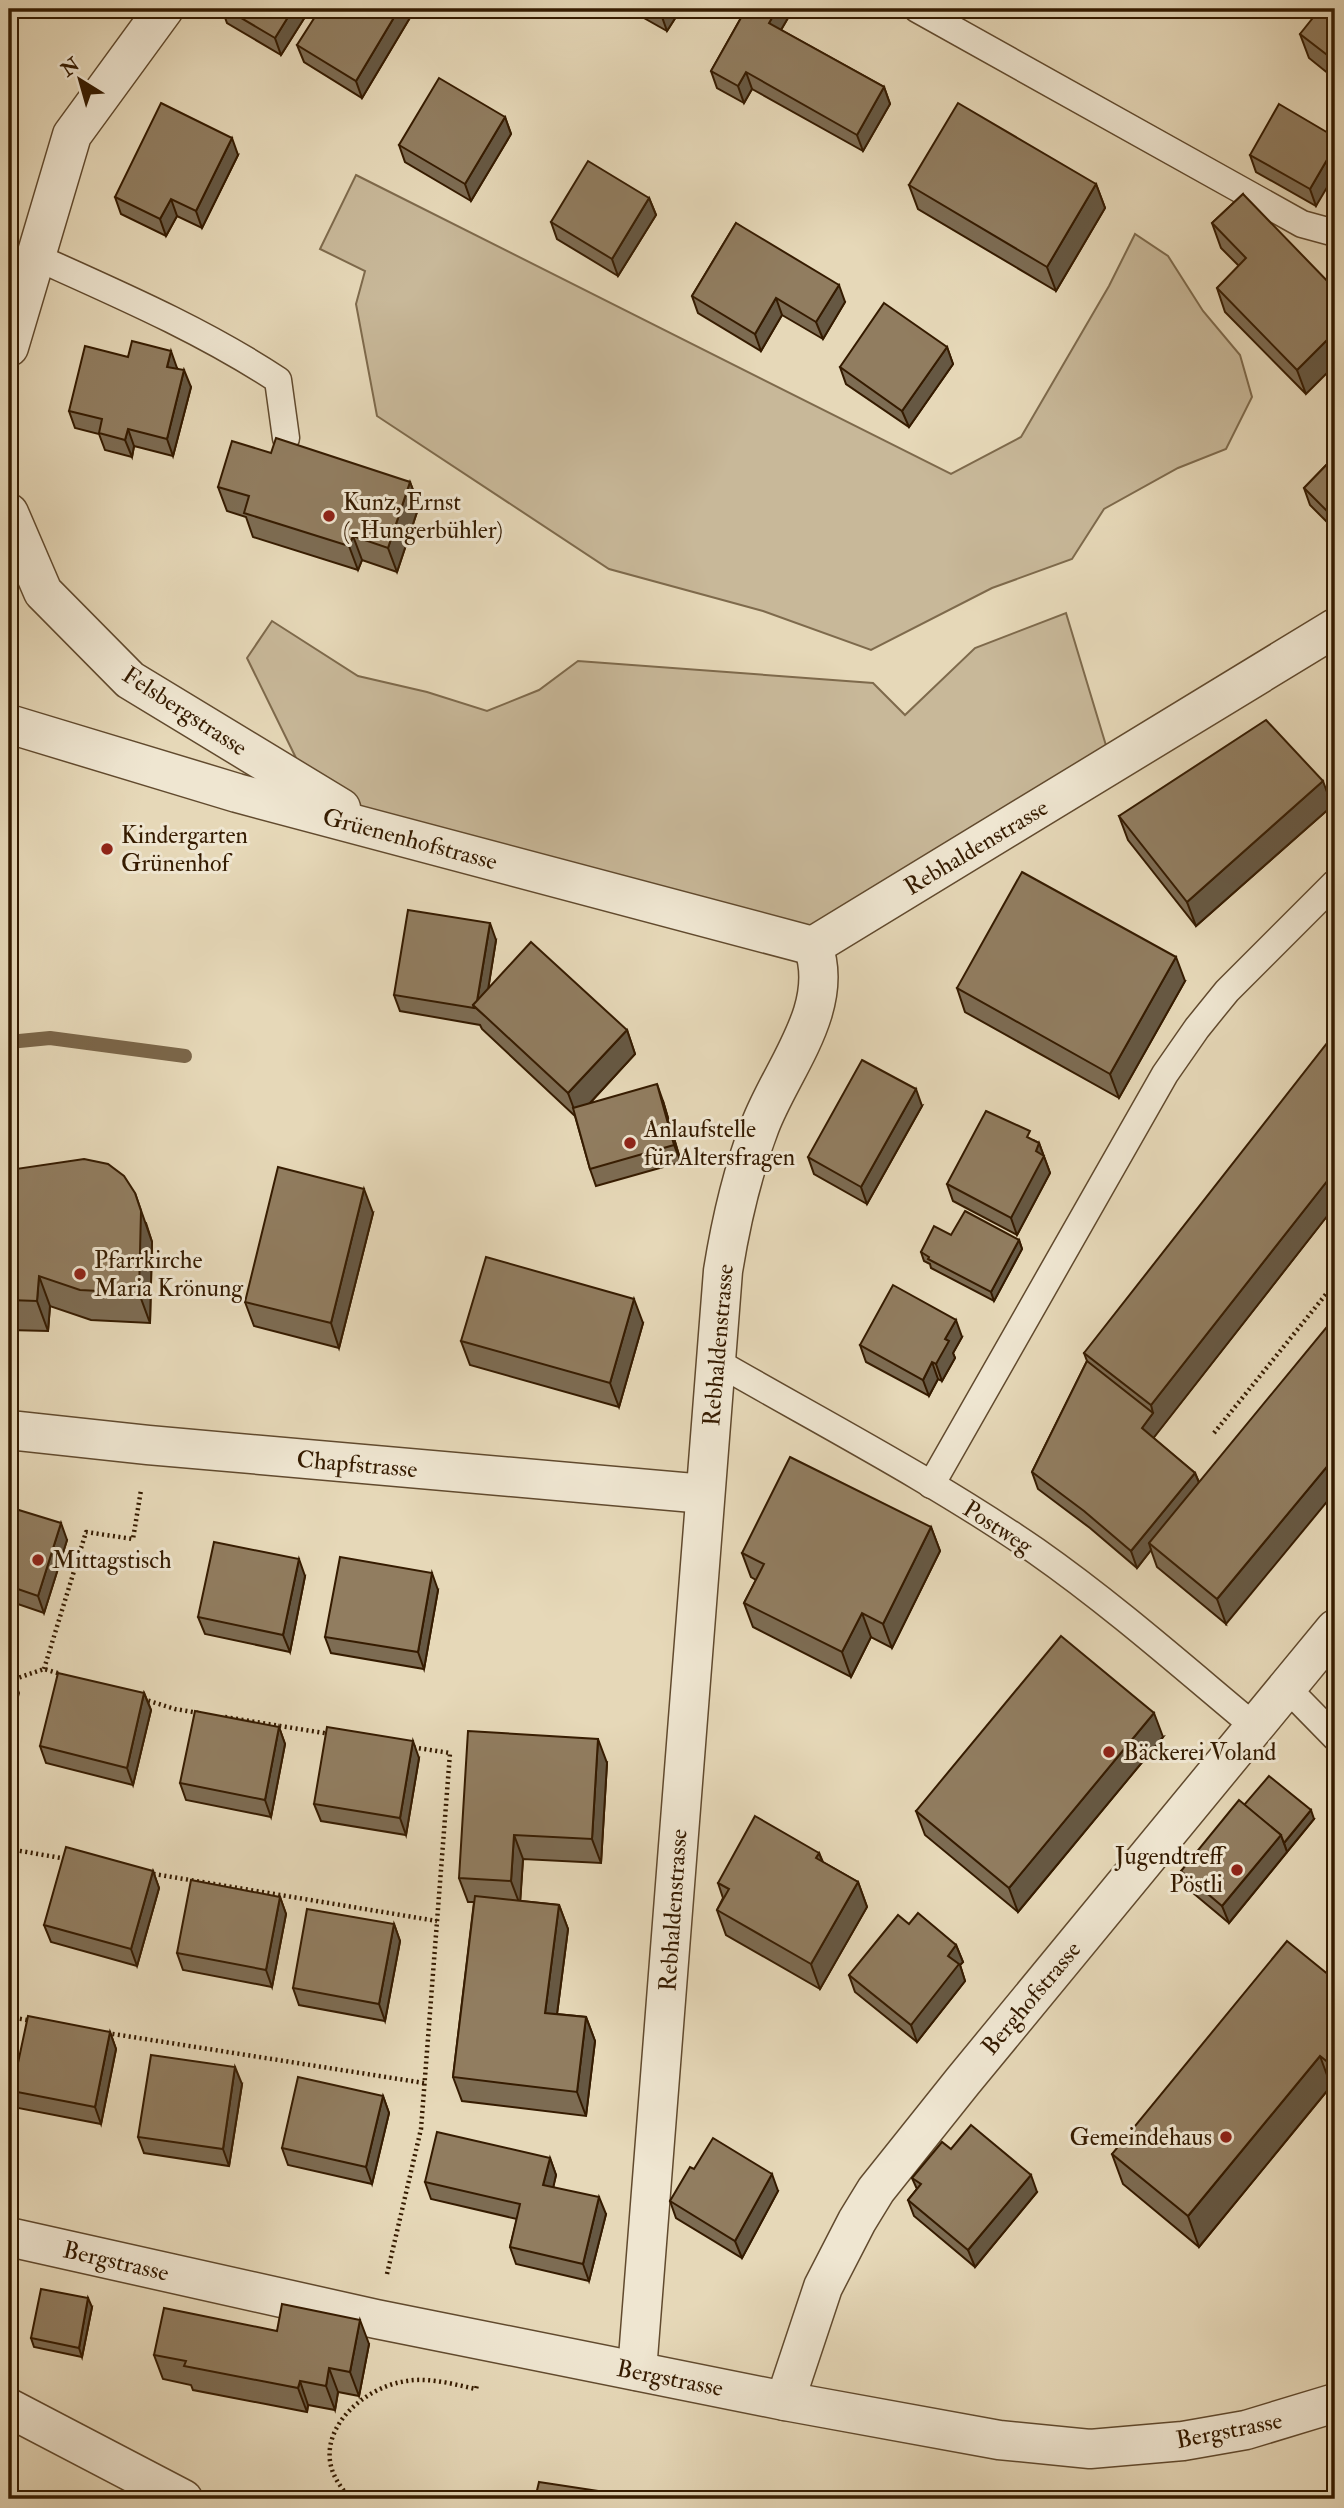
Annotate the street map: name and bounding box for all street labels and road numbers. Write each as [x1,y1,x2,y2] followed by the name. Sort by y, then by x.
[116,660,253,763] street label: Felsbergstrasse
[899,792,1054,903] street label: Rebhaldenstrasse
[319,801,501,878] street label: Grüenenhofstrasse
[696,1263,741,1427] street label: Rebhaldenstrasse
[295,1444,419,1485] street label: Chapfstrasse
[957,1493,1040,1562] street label: Postweg
[652,1828,695,1992] street label: Rebhaldenstrasse
[975,1935,1088,2062] street label: Berghofstrasse
[60,2234,172,2289] street label: Bergstrasse
[614,2353,726,2404] street label: Bergstrasse
[1173,2405,1285,2456] street label: Bergstrasse

